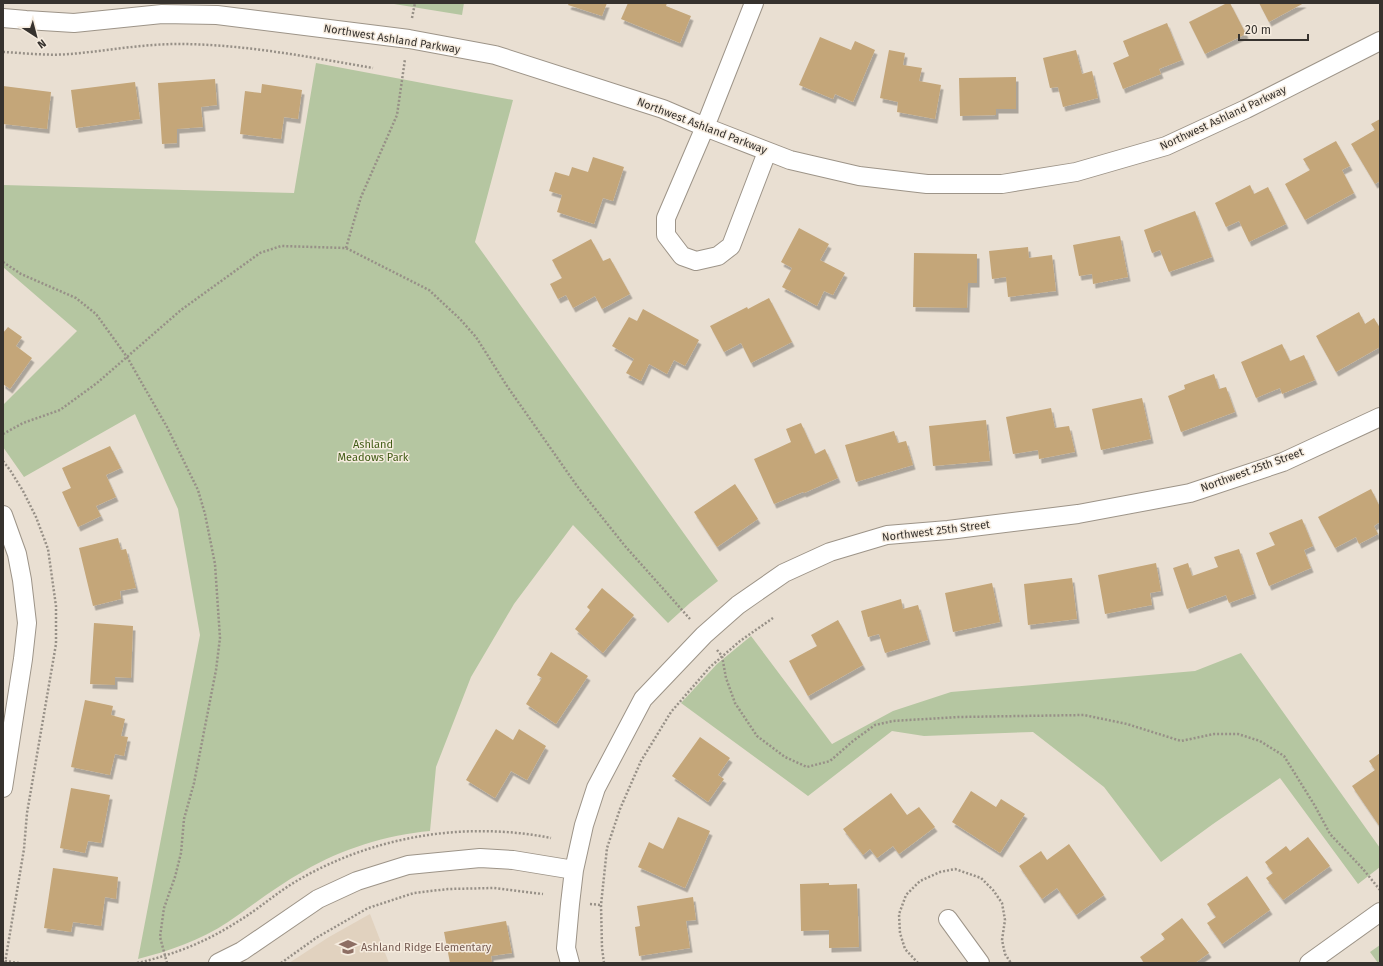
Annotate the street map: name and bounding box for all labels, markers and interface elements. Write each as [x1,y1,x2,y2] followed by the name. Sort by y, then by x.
[16,16,56,56] north arrow
[1239,16,1308,42] scale bar
[323,22,462,56] street label: Northwest Ashland Parkway
[1245,23,1271,37] text: 20 m
[35,36,48,51] text: N
[1158,83,1289,153] street label: Northwest Ashland Parkway
[635,95,769,157] street label: Northwest Ashland Parkway
[337,438,409,464] park label: Ashland Meadows Park
[1199,445,1305,495] street label: Northwest 25th Street
[881,518,991,544] street label: Northwest 25th Street
[338,937,358,957] school or university icon: Ashland Ridge Elementary
[361,941,492,954] place label: Ashland Ridge Elementary

